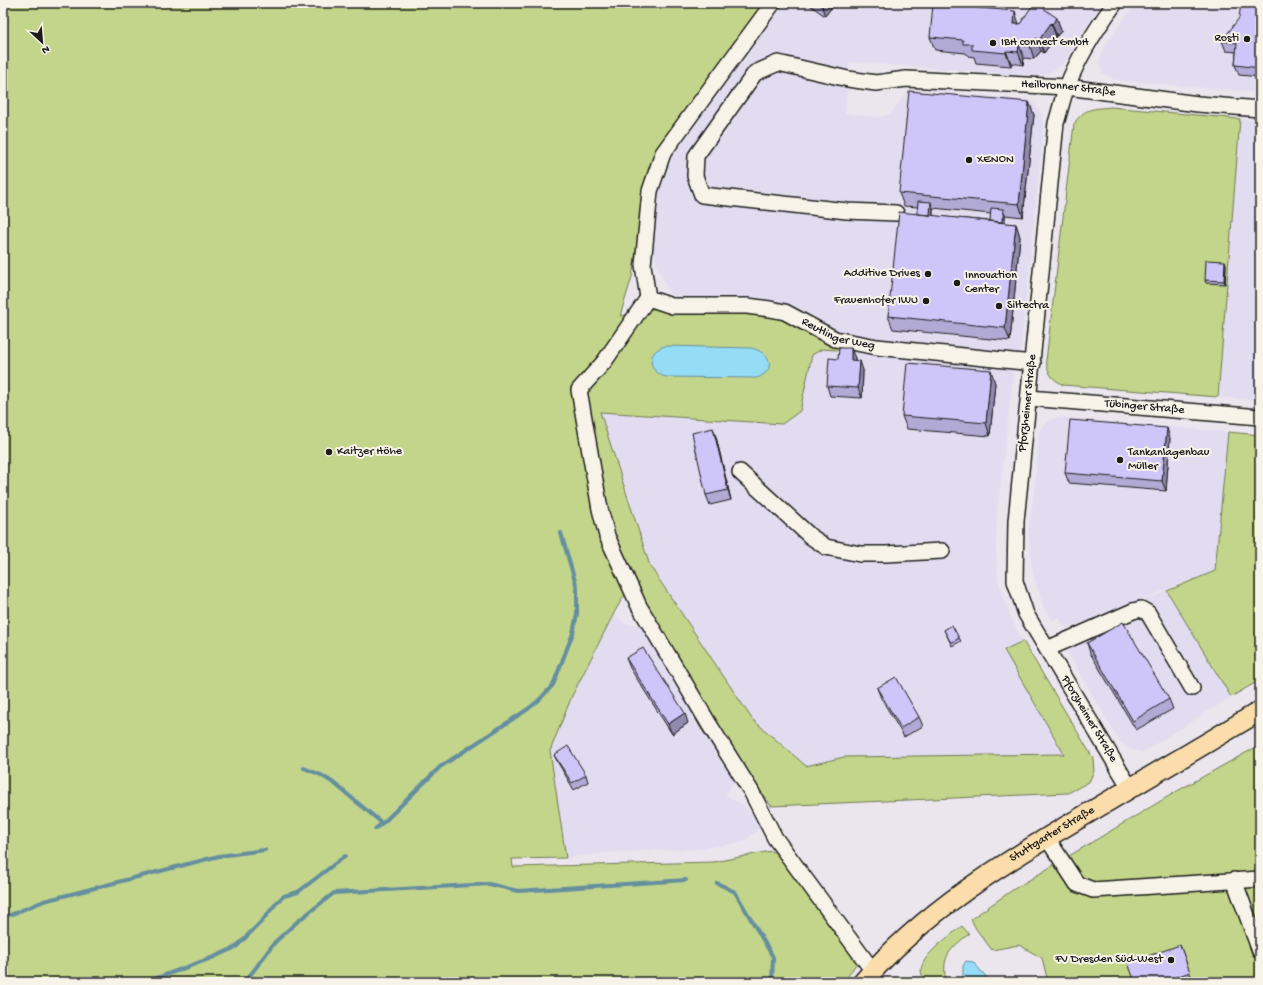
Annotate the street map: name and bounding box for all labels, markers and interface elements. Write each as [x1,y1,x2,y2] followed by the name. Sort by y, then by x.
[22,22,62,62] north arrow
[1215,32,1239,46] place label: Rosti
[1242,34,1252,44] marker: Rosti
[1001,36,1089,50] place label: IBH connect GmbH
[988,38,998,48] marker: IBH connect GmbH
[40,42,51,56] text: N
[1021,78,1117,100] street label: Heilbronner Straße
[976,153,1014,167] place label: XENON
[964,155,974,165] marker: XENON
[844,267,921,281] place label: Additive Drives
[923,269,933,279] marker: Additive Drives
[965,269,1017,297] place label: Innovation Center
[952,278,962,288] marker: Innovation Center
[833,294,918,308] place label: Frauenhofer IWU
[921,296,931,306] marker: Frauenhofer IWU
[1007,299,1049,313] place label: Siltectra
[994,301,1004,311] marker: Siltectra
[799,315,876,353] street label: Reutlinger Weg
[1016,353,1040,453] street label: Pforzheimer Straße
[1103,397,1186,418] street label: Tübinger Straße
[337,445,403,459] place label: Kaitzer Höhe
[1127,446,1210,474] place label: Tankanlagenbau Müller
[324,447,334,457] marker: Kaitzer Höhe
[1115,455,1125,465] marker: Tankanlagenbau Müller
[1057,673,1120,766] street label: Pforzheimer Straße
[1007,803,1098,866] street label: Stuttgarter Straße
[1054,953,1164,967] place label: FV Dresden Süd-West
[1166,955,1176,965] marker: FV Dresden Süd-West

